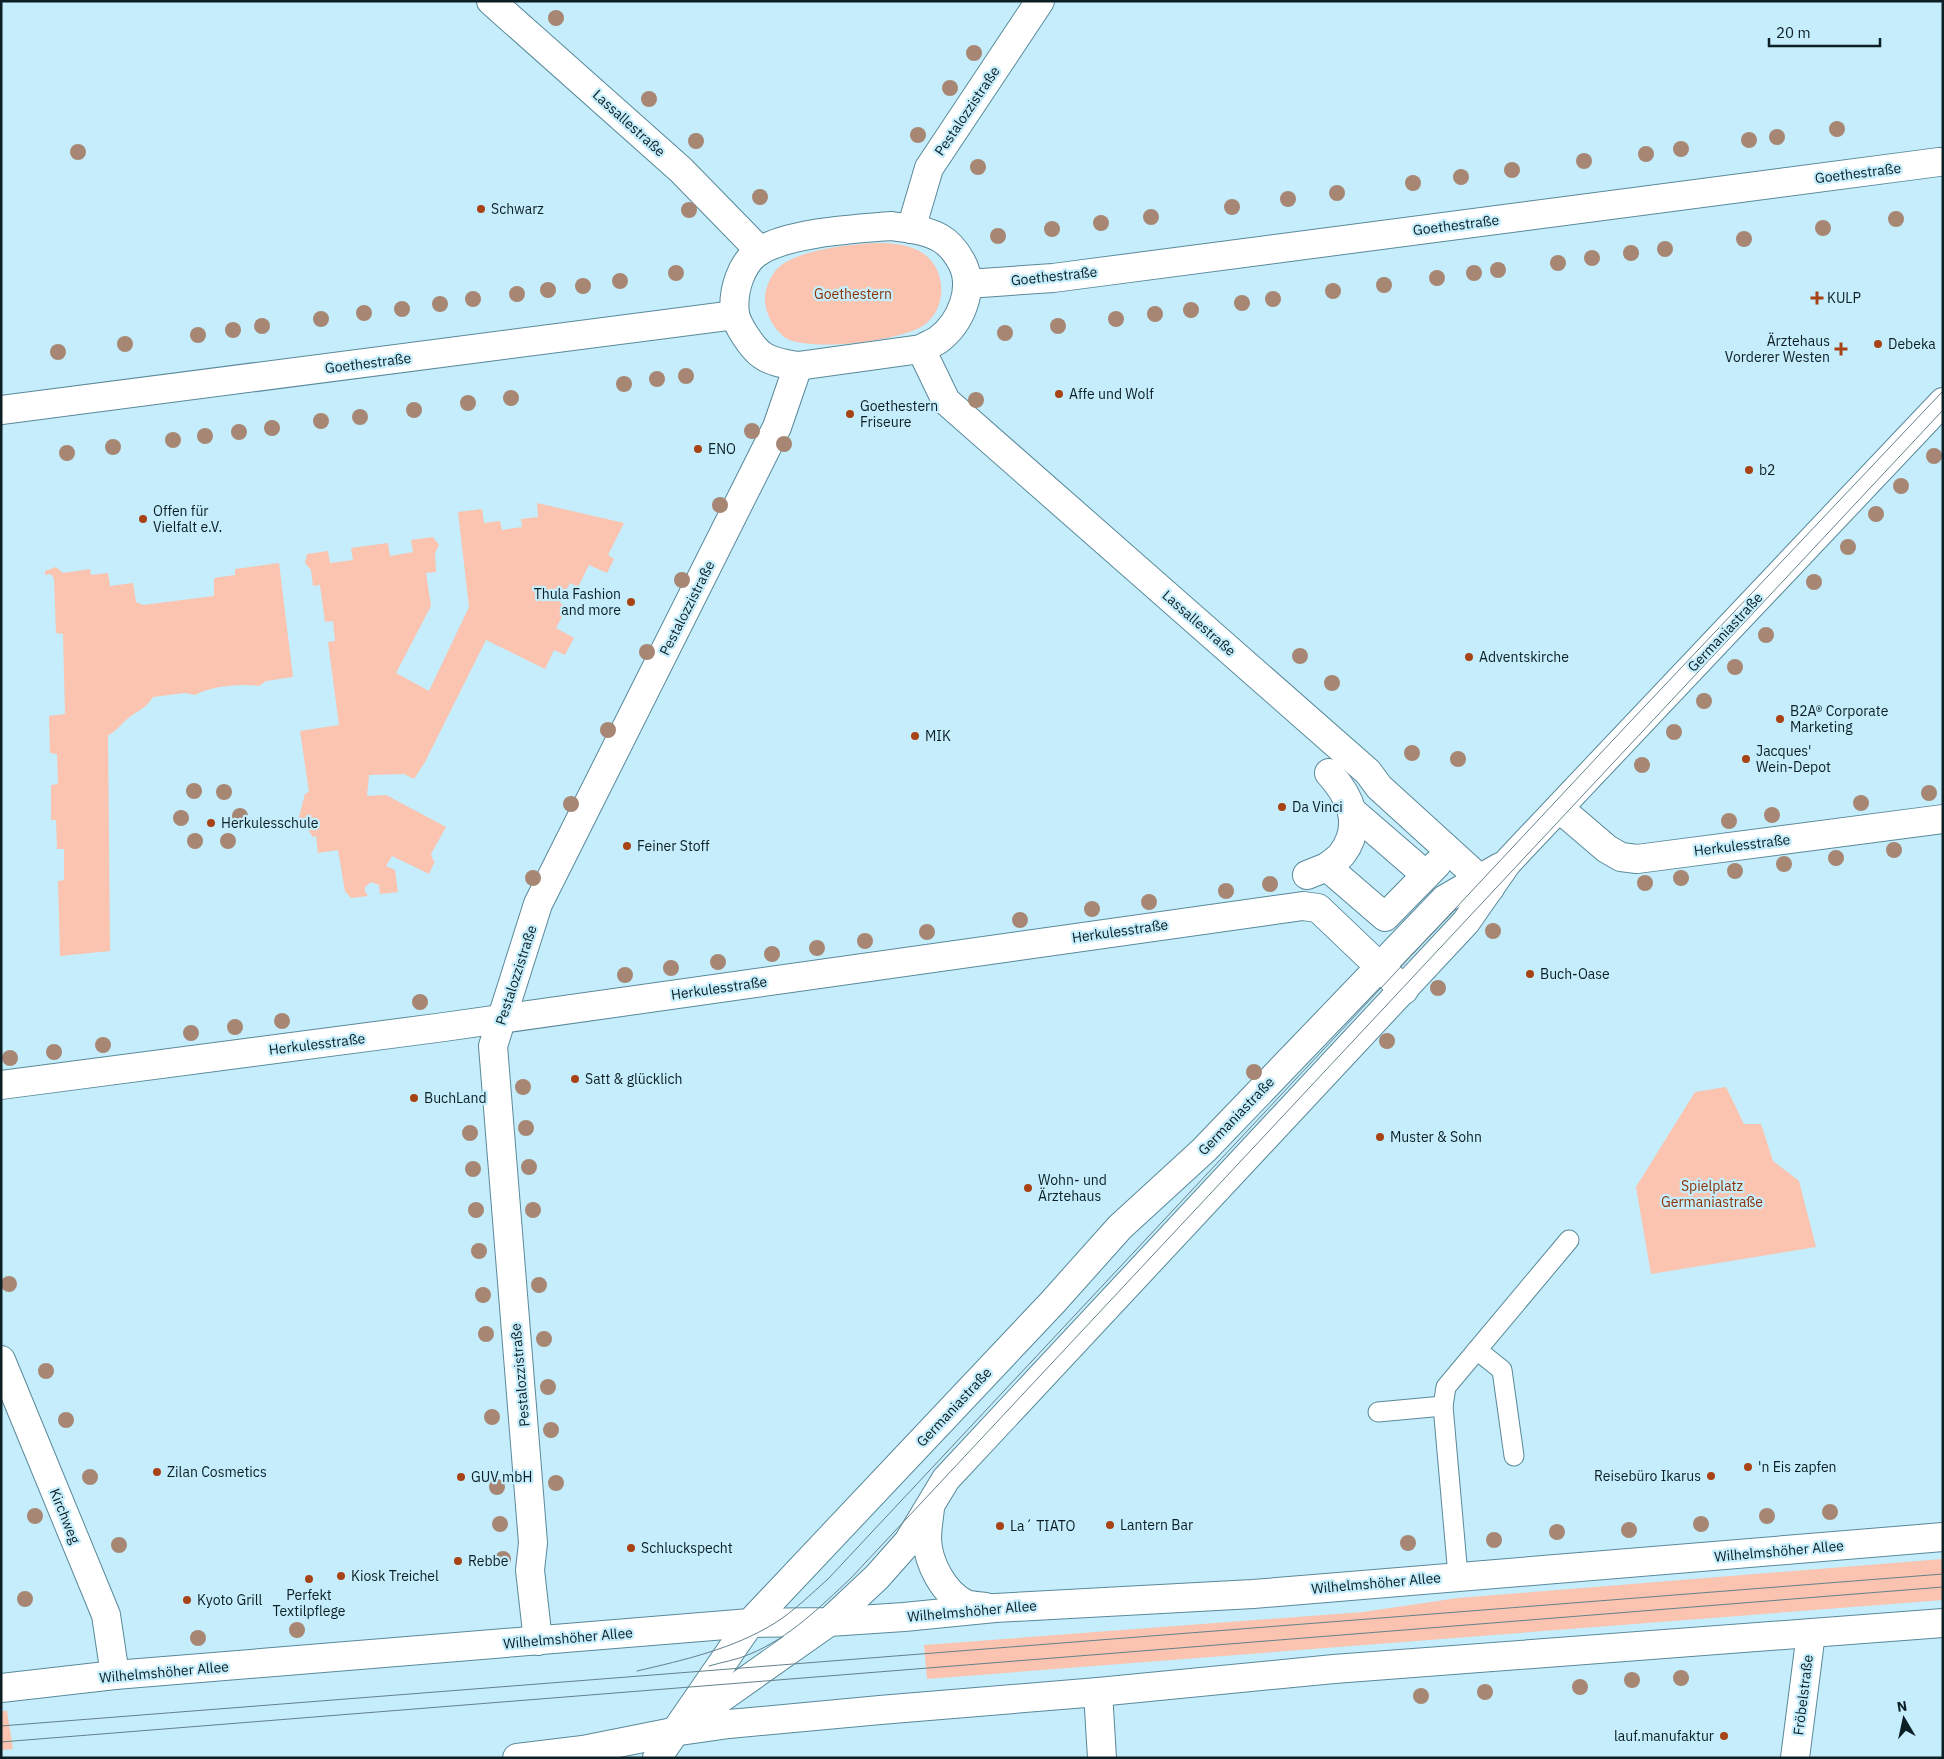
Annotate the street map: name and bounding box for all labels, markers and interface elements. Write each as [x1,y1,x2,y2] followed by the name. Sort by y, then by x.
[1769,15,1880,47] scale bar
[1776,23,1811,42] text: 20 m
[930,63,1004,159] street label: Pestalozzistraße
[589,86,669,161] street label: Lassallestraße
[1814,159,1902,187] street label: Goethestraße
[491,200,544,218] place label: Schwarz
[475,203,487,215] marker: Schwarz
[1412,211,1500,239] street label: Goethestraße
[1010,262,1098,289] street label: Goethestraße
[814,285,892,303] park label: Goethestern
[1827,289,1861,307] place label: KULP
[1811,292,1823,304] marker: KULP
[1725,332,1830,366] place label: Ärztehaus Vorderer Westen
[1888,335,1936,353] place label: Debeka
[1872,338,1884,350] marker: Debeka
[1834,342,1848,356] marker: Ärztehaus Vorderer Westen
[324,349,412,377] street label: Goethestraße
[1069,385,1154,403] place label: Affe und Wolf
[1053,388,1065,400] marker: Affe und Wolf
[860,397,938,431] place label: Goethestern Friseure
[844,408,856,420] marker: Goethestern Friseure
[708,440,736,458] place label: ENO
[692,443,704,455] marker: ENO
[1759,461,1776,479] place label: b2
[1743,464,1755,476] marker: b2
[153,502,222,536] place label: Offen für Vielfalt e.V.
[137,513,149,525] marker: Offen für Vielfalt e.V.
[655,557,719,658] street label: Pestalozzistraße
[534,585,621,619] place label: Thula Fashion and more
[1159,586,1240,660] street label: Lassallestraße
[1684,588,1767,675] street label: Germaniastraße
[625,596,637,608] marker: Thula Fashion and more
[1479,648,1569,666] place label: Adventskirche
[1463,651,1475,663] marker: Adventskirche
[1790,702,1889,736] place label: B2A® Corporate Marketing
[1774,713,1786,725] marker: B2A® Corporate Marketing
[925,727,951,745] place label: MIK
[909,730,921,742] marker: MIK
[1756,742,1831,776] place label: Jacques' Wein-Depot
[1740,753,1752,765] marker: Jacques' Wein-Depot
[1292,798,1343,816] place label: Da Vinci
[1276,801,1288,813] marker: Da Vinci
[221,814,319,832] place label: Herkulesschule
[205,817,217,829] marker: Herkulesschule
[1693,830,1792,860] street label: Herkulesstraße
[637,837,710,855] place label: Feiner Stoff
[621,840,633,852] marker: Feiner Stoff
[1071,915,1170,947] street label: Herkulesstraße
[491,923,541,1027] street label: Pestalozzistraße
[1540,965,1610,983] place label: Buch-Oase
[1524,968,1536,980] marker: Buch-Oase
[670,972,769,1004] street label: Herkulesstraße
[268,1029,367,1059] street label: Herkulesstraße
[585,1070,683,1088] place label: Satt & glücklich
[569,1073,581,1085] marker: Satt & glücklich
[1194,1073,1278,1159] street label: Germaniastraße
[424,1089,487,1107] place label: BuchLand
[408,1092,420,1104] marker: BuchLand
[1390,1128,1482,1146] place label: Muster & Sohn
[1374,1131,1386,1143] marker: Muster & Sohn
[1038,1171,1107,1205] place label: Wohn- und Ärztehaus
[1661,1177,1763,1211] park label: Spielplatz Germaniastraße
[1022,1182,1034,1194] marker: Wohn- und Ärztehaus
[506,1322,533,1428] street label: Pestalozzistraße
[913,1363,996,1450] street label: Germaniastraße
[1758,1458,1837,1476] place label: 'n Eis zapfen
[1742,1461,1754,1473] marker: 'n Eis zapfen
[167,1463,267,1481] place label: Zilan Cosmetics
[151,1466,163,1478] marker: Zilan Cosmetics
[1594,1467,1701,1485] place label: Reisebüro Ikarus
[471,1468,532,1486] place label: GUV mbH
[1705,1470,1717,1482] marker: Reisebüro Ikarus
[455,1471,467,1483] marker: GUV mbH
[46,1486,84,1547] street label: Kirchweg
[1120,1516,1193,1534] place label: Lantern Bar
[1010,1517,1075,1535] place label: La´ TIATO
[1104,1519,1116,1531] marker: Lantern Bar
[994,1520,1006,1532] marker: La´ TIATO
[1713,1536,1845,1566] street label: Wilhelmshöher Allee
[641,1539,733,1557] place label: Schluckspecht
[625,1542,637,1554] marker: Schluckspecht
[468,1552,509,1570] place label: Rebbe
[452,1555,464,1567] marker: Rebbe
[351,1567,439,1585] place label: Kiosk Treichel
[1310,1568,1442,1598] street label: Wilhelmshöher Allee
[335,1570,347,1582] marker: Kiosk Treichel
[303,1573,315,1585] marker: Perfekt Textilpflege
[273,1586,346,1620] place label: Perfekt Textilpflege
[197,1591,263,1609] place label: Kyoto Grill
[181,1594,193,1606] marker: Kyoto Grill
[906,1596,1038,1626] street label: Wilhelmshöher Allee
[502,1623,634,1653] street label: Wilhelmshöher Allee
[1789,1653,1817,1736] street label: Fröbelstraße
[98,1657,230,1687] street label: Wilhelmshöher Allee
[1879,1694,1929,1744] north arrow
[1896,1696,1908,1716] text: N
[1614,1727,1714,1745] place label: lauf.manufaktur
[1718,1730,1730,1742] marker: lauf.manufaktur

